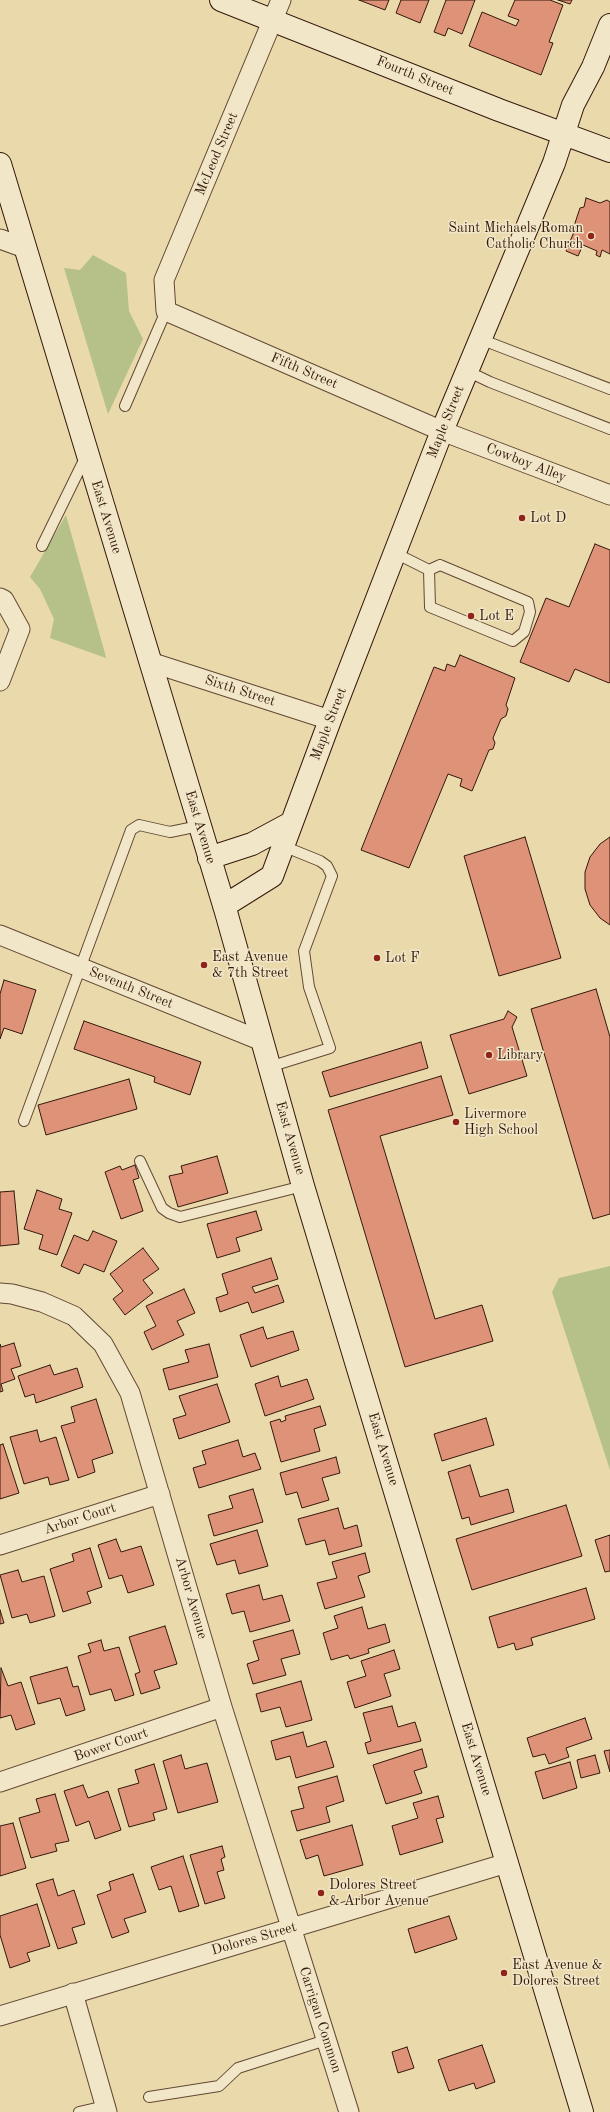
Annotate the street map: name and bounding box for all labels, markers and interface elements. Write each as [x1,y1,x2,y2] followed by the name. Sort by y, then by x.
[374,53,456,99] street label: Fourth Street
[192,110,242,198] street label: McLeod Street
[448,220,583,252] place label: Saint Michaels Roman Catholic Church
[586,231,596,241] marker: Saint Michaels Roman Catholic Church
[268,349,340,393] street label: Fifth Street
[424,383,468,461] street label: Maple Street
[484,440,568,486] street label: Cowboy Alley
[87,478,125,556] street label: East Avenue
[530,510,566,526] place label: Lot D
[517,513,527,523] marker: Lot D
[479,608,514,624] place label: Lot E
[466,611,476,621] marker: Lot E
[203,672,277,710] street label: Sixth Street
[307,685,351,763] street label: Maple Street
[181,788,219,866] street label: East Avenue
[212,949,289,982] place label: East Avenue & 7th Street
[385,950,420,966] place label: Lot F
[372,953,382,963] marker: Lot F
[199,960,209,970] marker: East Avenue & 7th Street
[86,963,176,1013] street label: Seventh Street
[497,1047,543,1063] place label: Library
[484,1050,494,1060] marker: Library
[271,1099,309,1177] street label: East Avenue
[464,1106,538,1138] place label: Livermore High School
[451,1117,461,1127] marker: Livermore High School
[364,1410,402,1488] street label: East Avenue
[42,1499,118,1539] street label: Arbor Court
[171,1555,211,1641] street label: Arbor Avenue
[457,1720,495,1798] street label: East Avenue
[72,1725,150,1765] street label: Bower Court
[329,1877,429,1910] place label: Dolores Street & Arbor Avenue
[316,1888,326,1898] marker: Dolores Street & Arbor Avenue
[209,1919,299,1959] street label: Dolores Street
[512,1957,603,1990] place label: East Avenue & Dolores Street
[295,1965,345,2075] street label: Carrigan Common
[499,1968,509,1978] marker: East Avenue & Dolores Street

